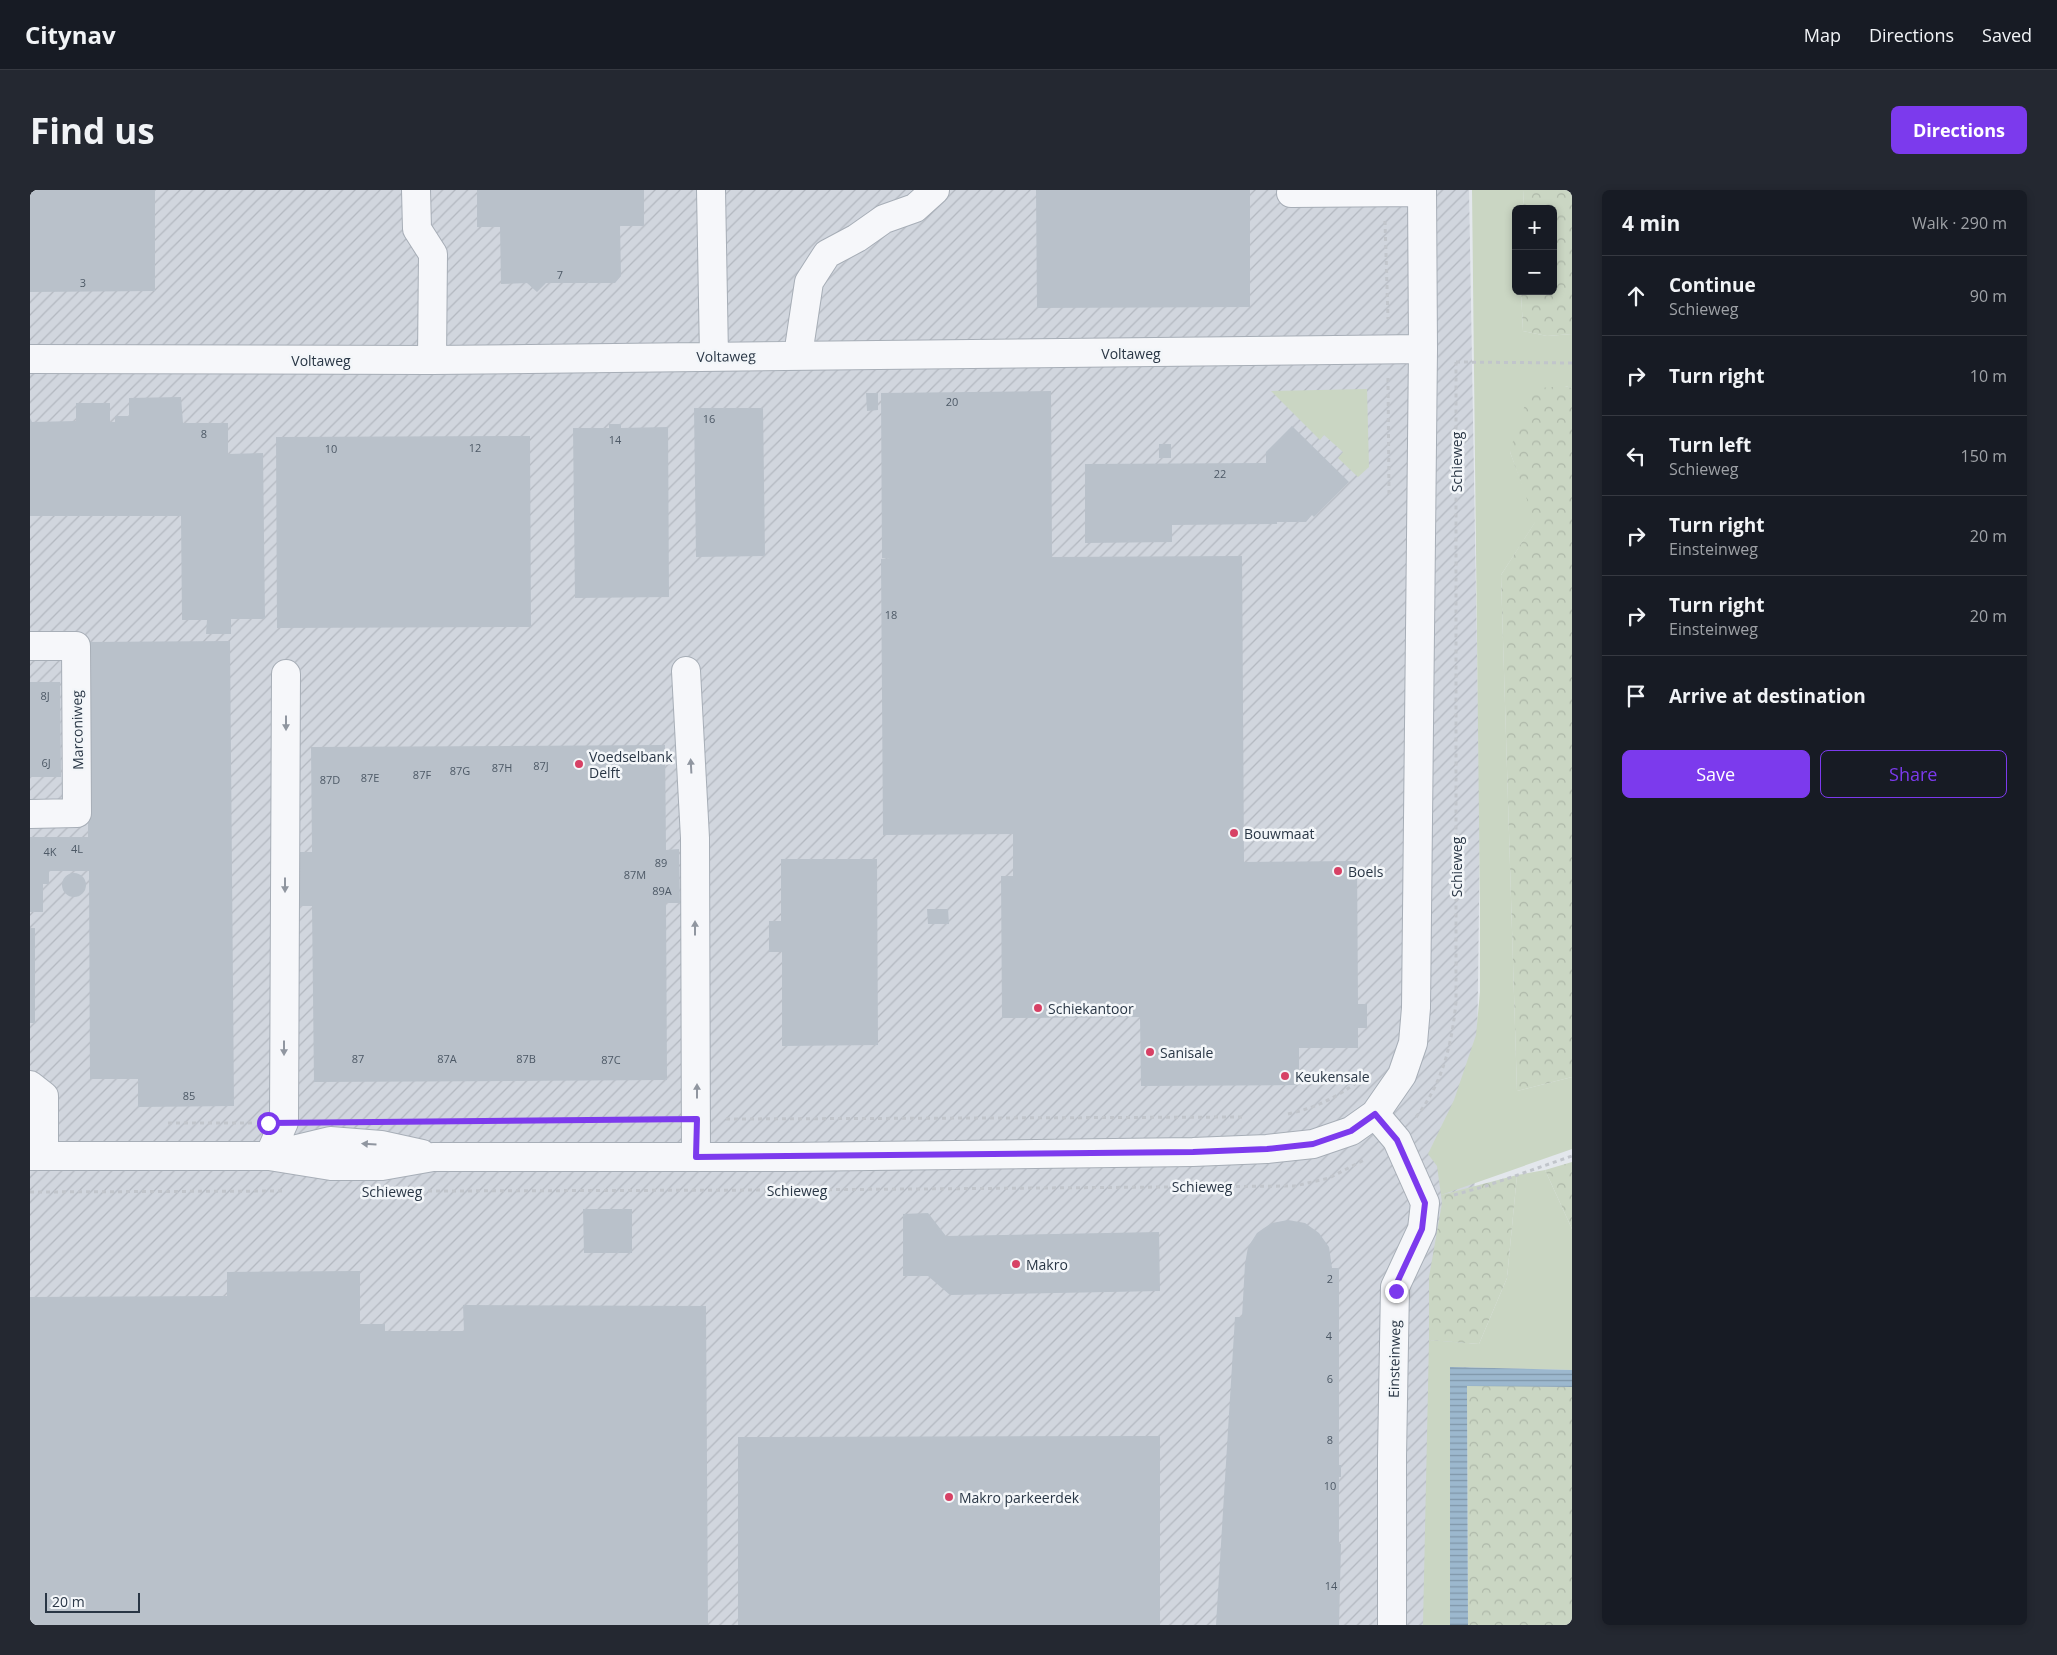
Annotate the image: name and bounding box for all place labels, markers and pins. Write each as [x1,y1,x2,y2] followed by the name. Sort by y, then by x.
[589,747,673,782] place label: Voedselbank Delft
[573,758,585,770] marker: Voedselbank Delft
[1244,824,1314,843] place label: Bouwmaat
[1228,827,1240,839] marker: Bouwmaat
[1348,862,1384,881] place label: Boels
[1332,865,1344,877] marker: Boels
[1048,999,1134,1018] place label: Schiekantoor
[1032,1002,1044,1014] marker: Schiekantoor
[1160,1043,1214,1062] place label: Sanisale
[1144,1046,1156,1058] marker: Sanisale
[1295,1067,1370,1086] place label: Keukensale
[1279,1070,1291,1082] marker: Keukensale
[1026,1255,1068,1274] place label: Makro
[1010,1258,1022,1270] marker: Makro
[959,1488,1080,1507] place label: Makro parkeerdek
[943,1491,955,1503] marker: Makro parkeerdek

